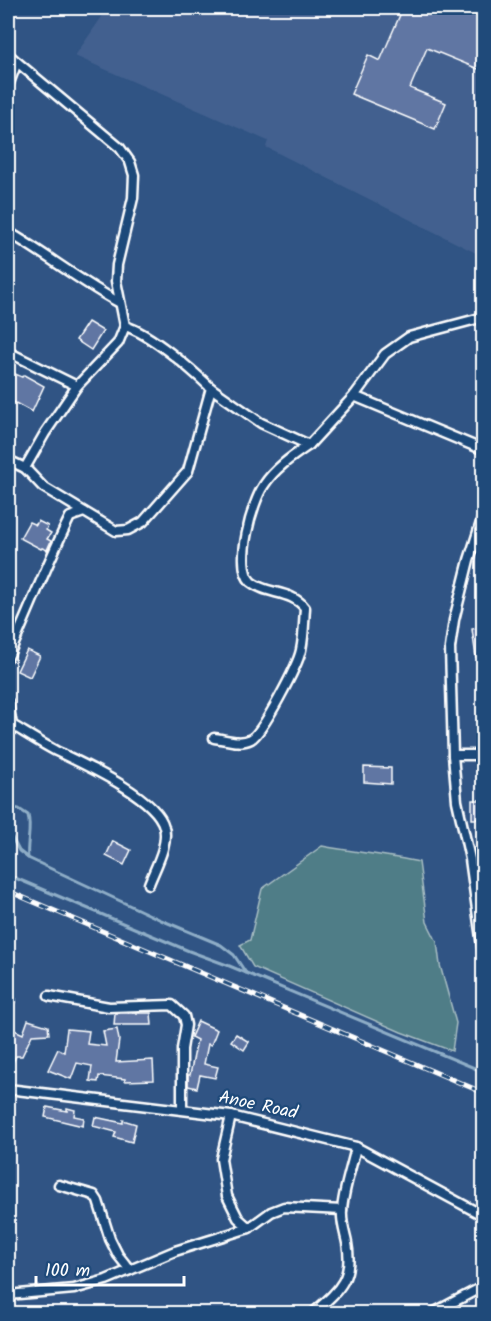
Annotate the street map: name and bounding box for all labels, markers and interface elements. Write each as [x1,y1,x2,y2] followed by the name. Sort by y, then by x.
[216,1083,301,1129] street label: Anoe Road
[36,1249,184,1287] scale bar
[45,1257,90,1286] text: 100 m

